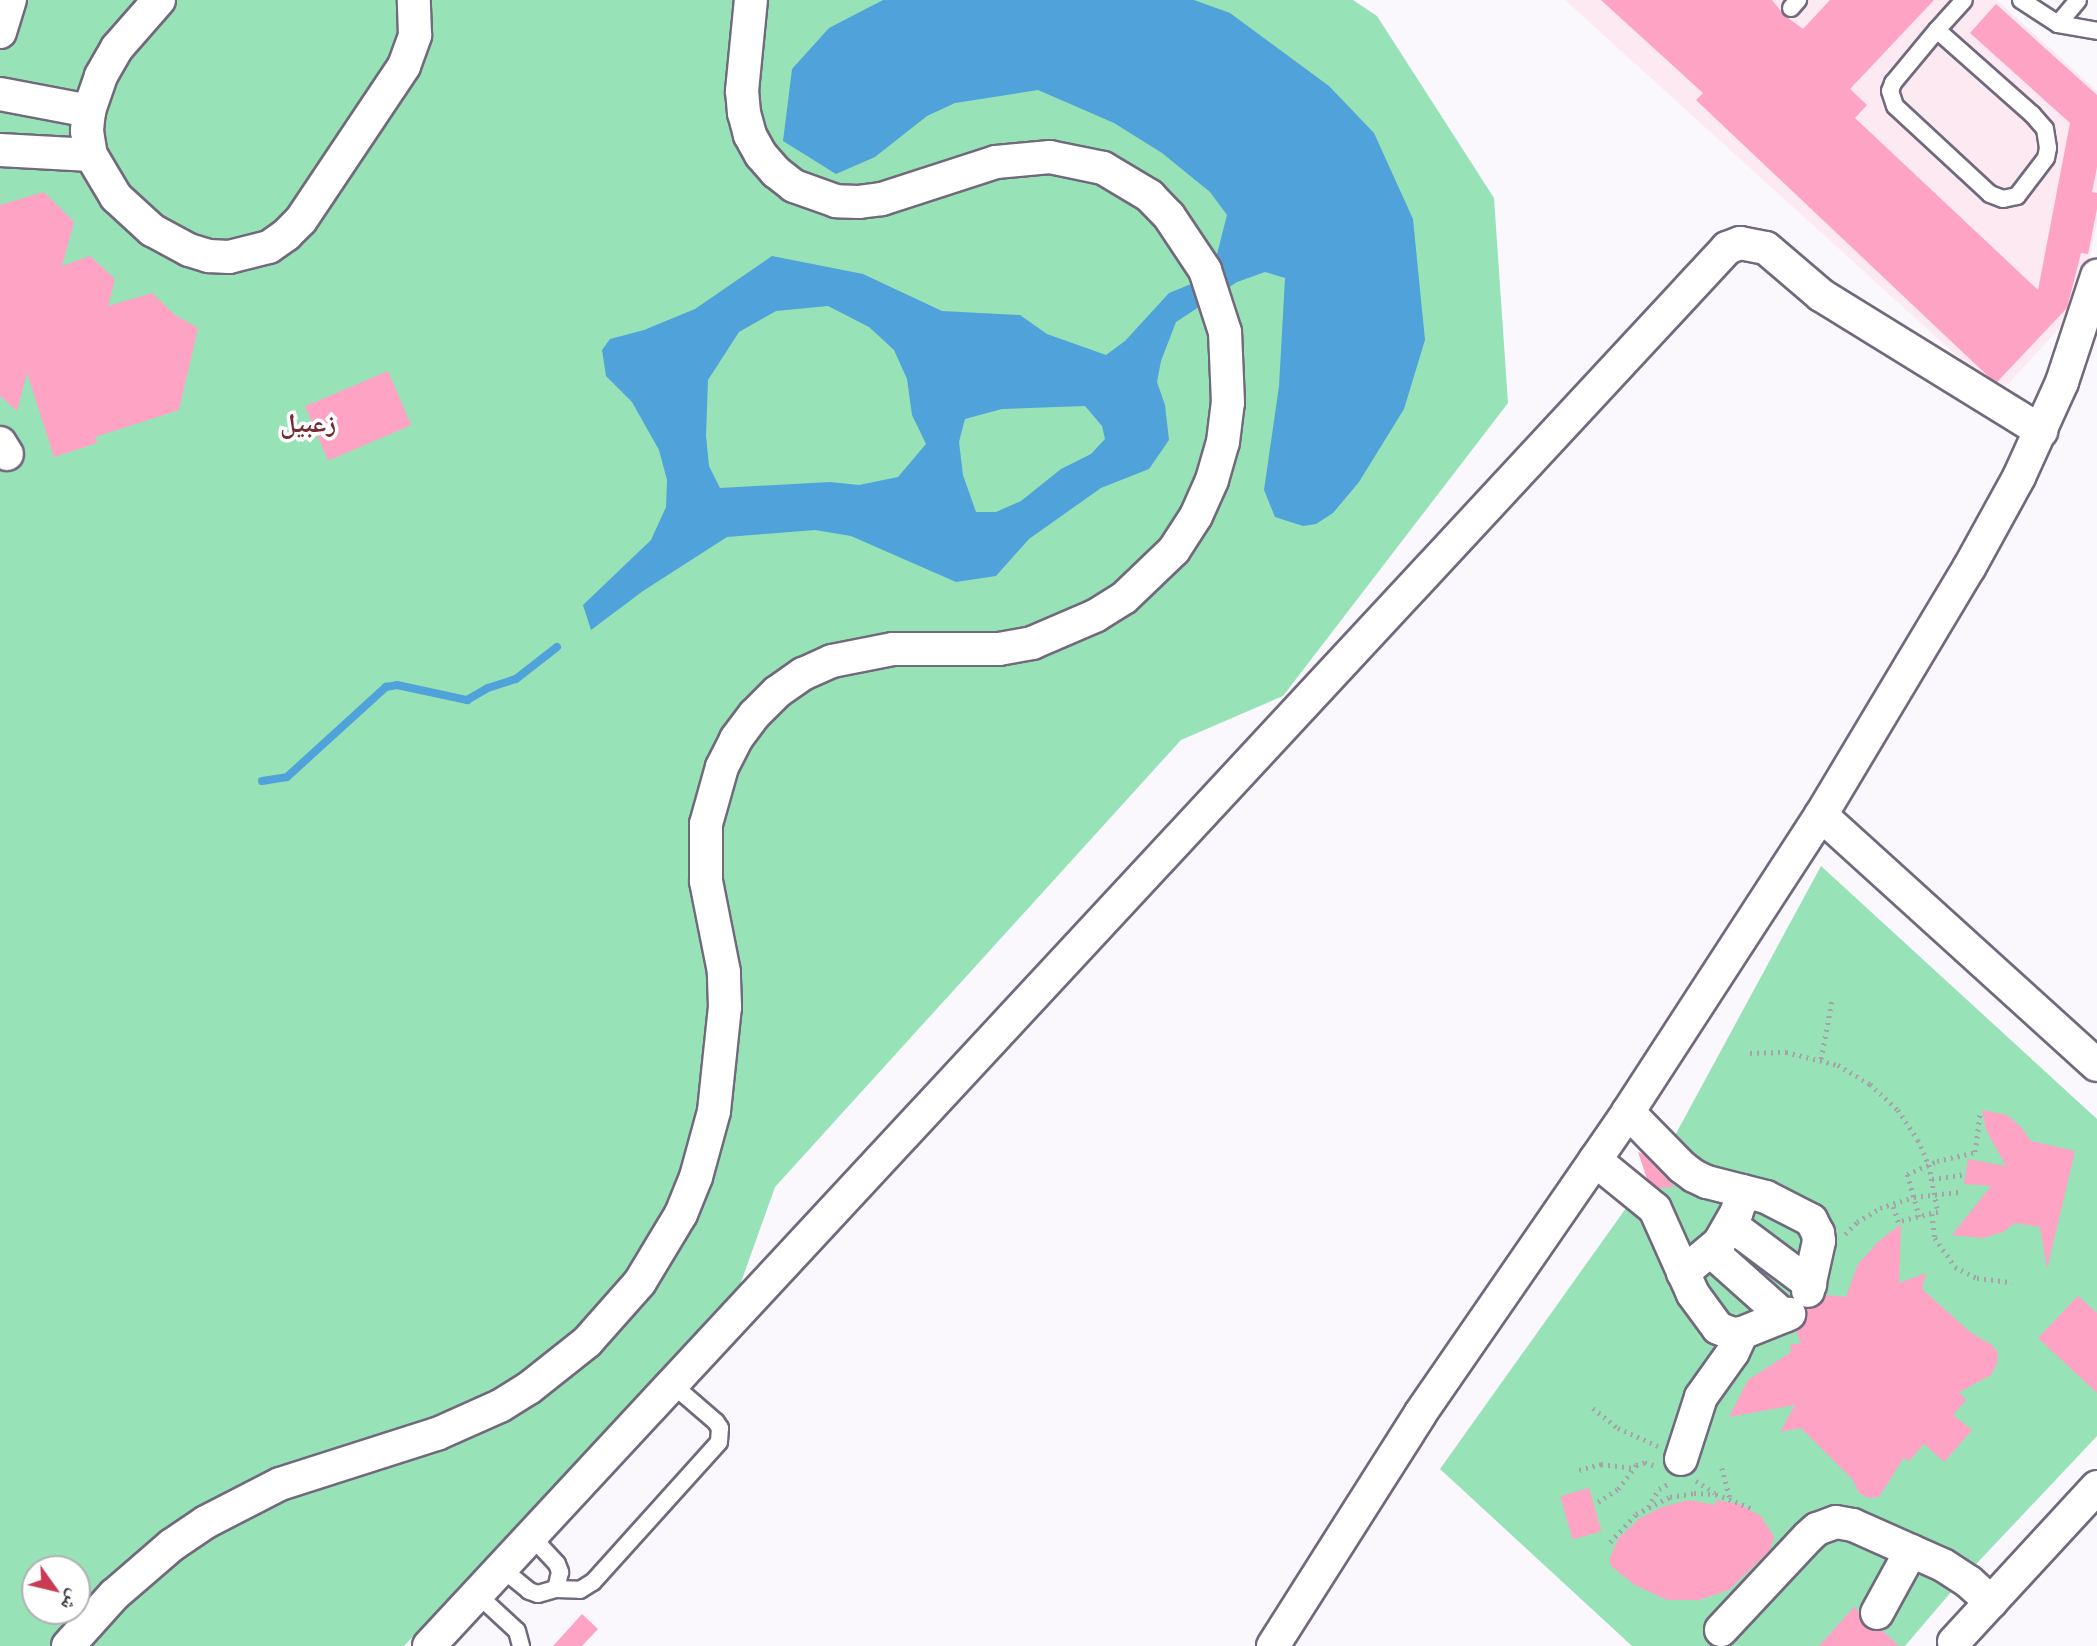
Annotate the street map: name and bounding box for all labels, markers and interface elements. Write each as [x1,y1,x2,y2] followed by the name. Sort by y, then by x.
[280,407,336,439] district label: زعبيل
[21,1555,91,1625] north arrow
[57,1586,87,1615] text: ش

